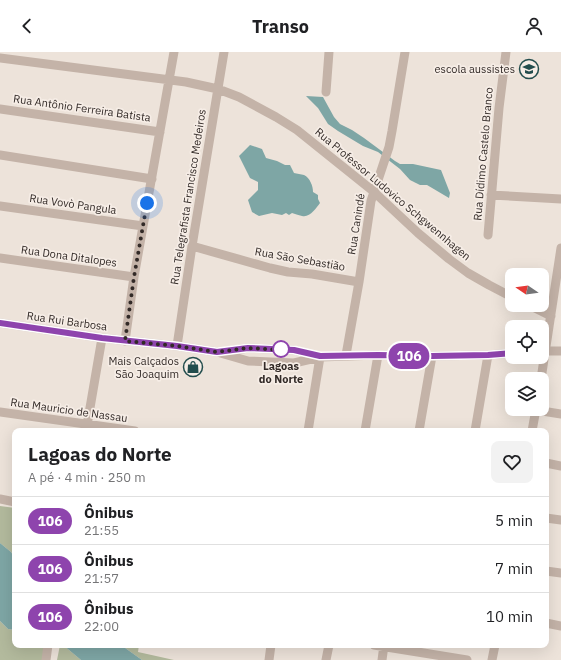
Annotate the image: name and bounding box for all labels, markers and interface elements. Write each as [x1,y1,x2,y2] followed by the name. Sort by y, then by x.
[16,15,38,37] icon: back
[252,15,309,38] text: Transo
[523,15,545,37] icon: person
[518,58,540,80] school or university icon: escola aussistes
[435,62,515,76] place label: escola aussistes
[470,87,496,221] street label: Rua Dídimo Castelo Branco
[12,91,152,125] street label: Rua Antônio Ferreira Batista
[167,108,209,286] street label: Rua Telegrafista Francisco Medeiros
[312,125,474,263] street label: Rua Professor Ludovico Schgwennhagen
[29,191,118,217] street label: Rua Vovò Pangula
[344,192,368,256] street label: Rua Canindé
[137,193,157,213] your location
[20,242,118,270] street label: Rua Dona Ditalopes
[254,244,346,274] street label: Rua São Sebastião
[505,268,549,312] north arrow
[505,268,549,416] map controls
[26,308,108,334] street label: Rua Rui Barbosa
[505,320,549,364] button: locate
[272,340,290,358] marker: Lagoas do Norte
[386,343,432,369] line badge: 106
[396,347,422,365] text: 106
[108,354,179,381] place label: Mais Calçados São Joaquim
[182,356,204,378] shop icon: Mais Calçados São Joaquim
[259,359,303,386] place label: Lagoas do Norte
[505,372,549,416] button: layers
[10,395,128,425] street label: Rua Mauricio de Nassau
[491,441,533,483] button: heart
[28,442,172,466] text: Lagoas do Norte
[28,469,146,486] text: A pé · 4 min · 250 m
[84,503,134,522] text: Ônibus
[495,511,533,530] text: 5 min
[37,512,63,530] text: 106
[84,522,119,539] text: 21:55
[84,551,134,570] text: Ônibus
[495,559,533,578] text: 7 min
[37,560,63,578] text: 106
[84,570,119,587] text: 21:57
[84,599,134,618] text: Ônibus
[486,607,533,626] text: 10 min
[37,608,63,626] text: 106
[84,618,119,635] text: 22:00

